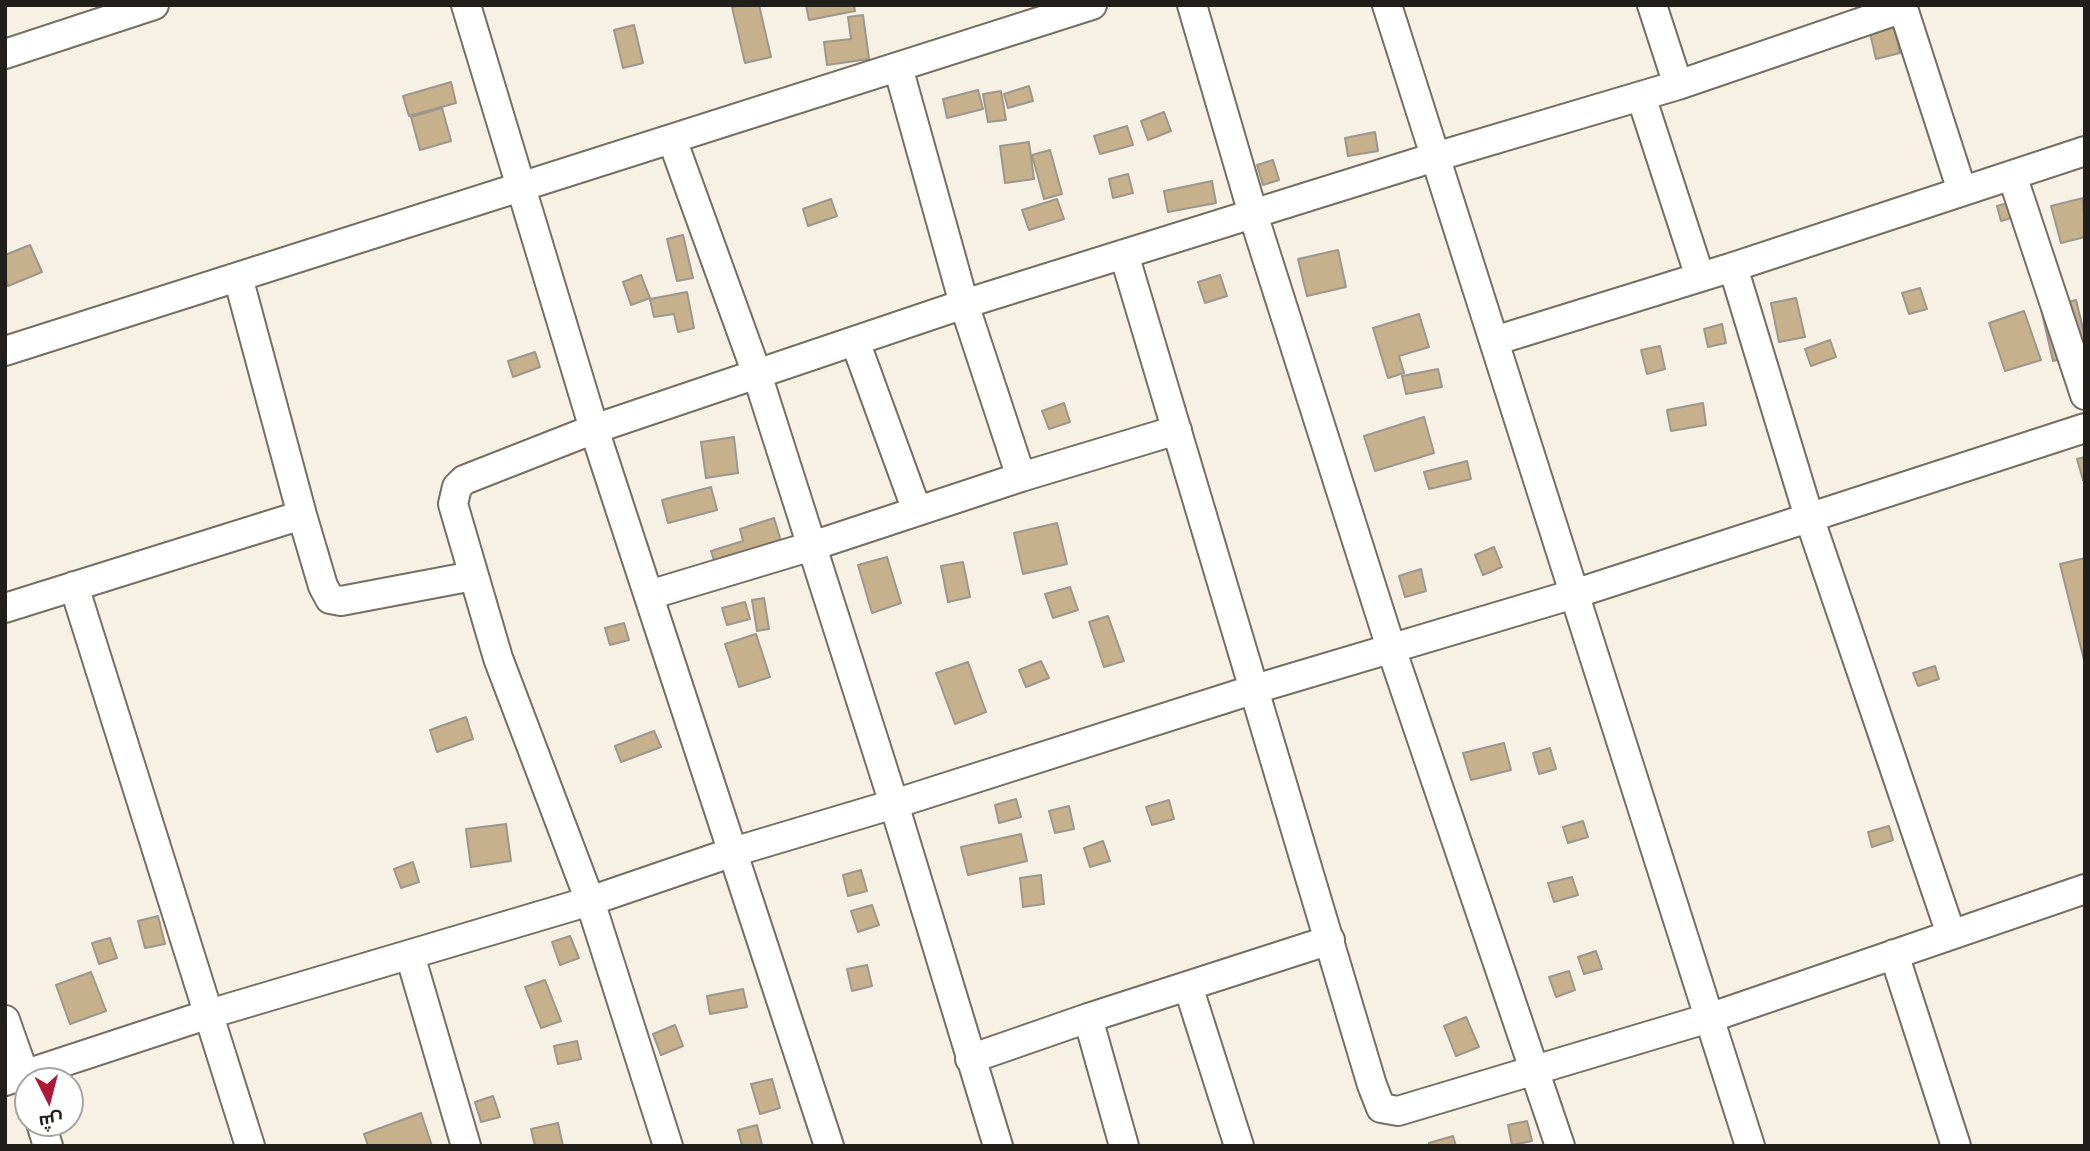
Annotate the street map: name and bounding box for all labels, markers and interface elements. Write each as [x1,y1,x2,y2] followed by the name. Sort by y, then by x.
[14,1067,84,1137] north arrow
[38,1109,64,1134] text: ش

